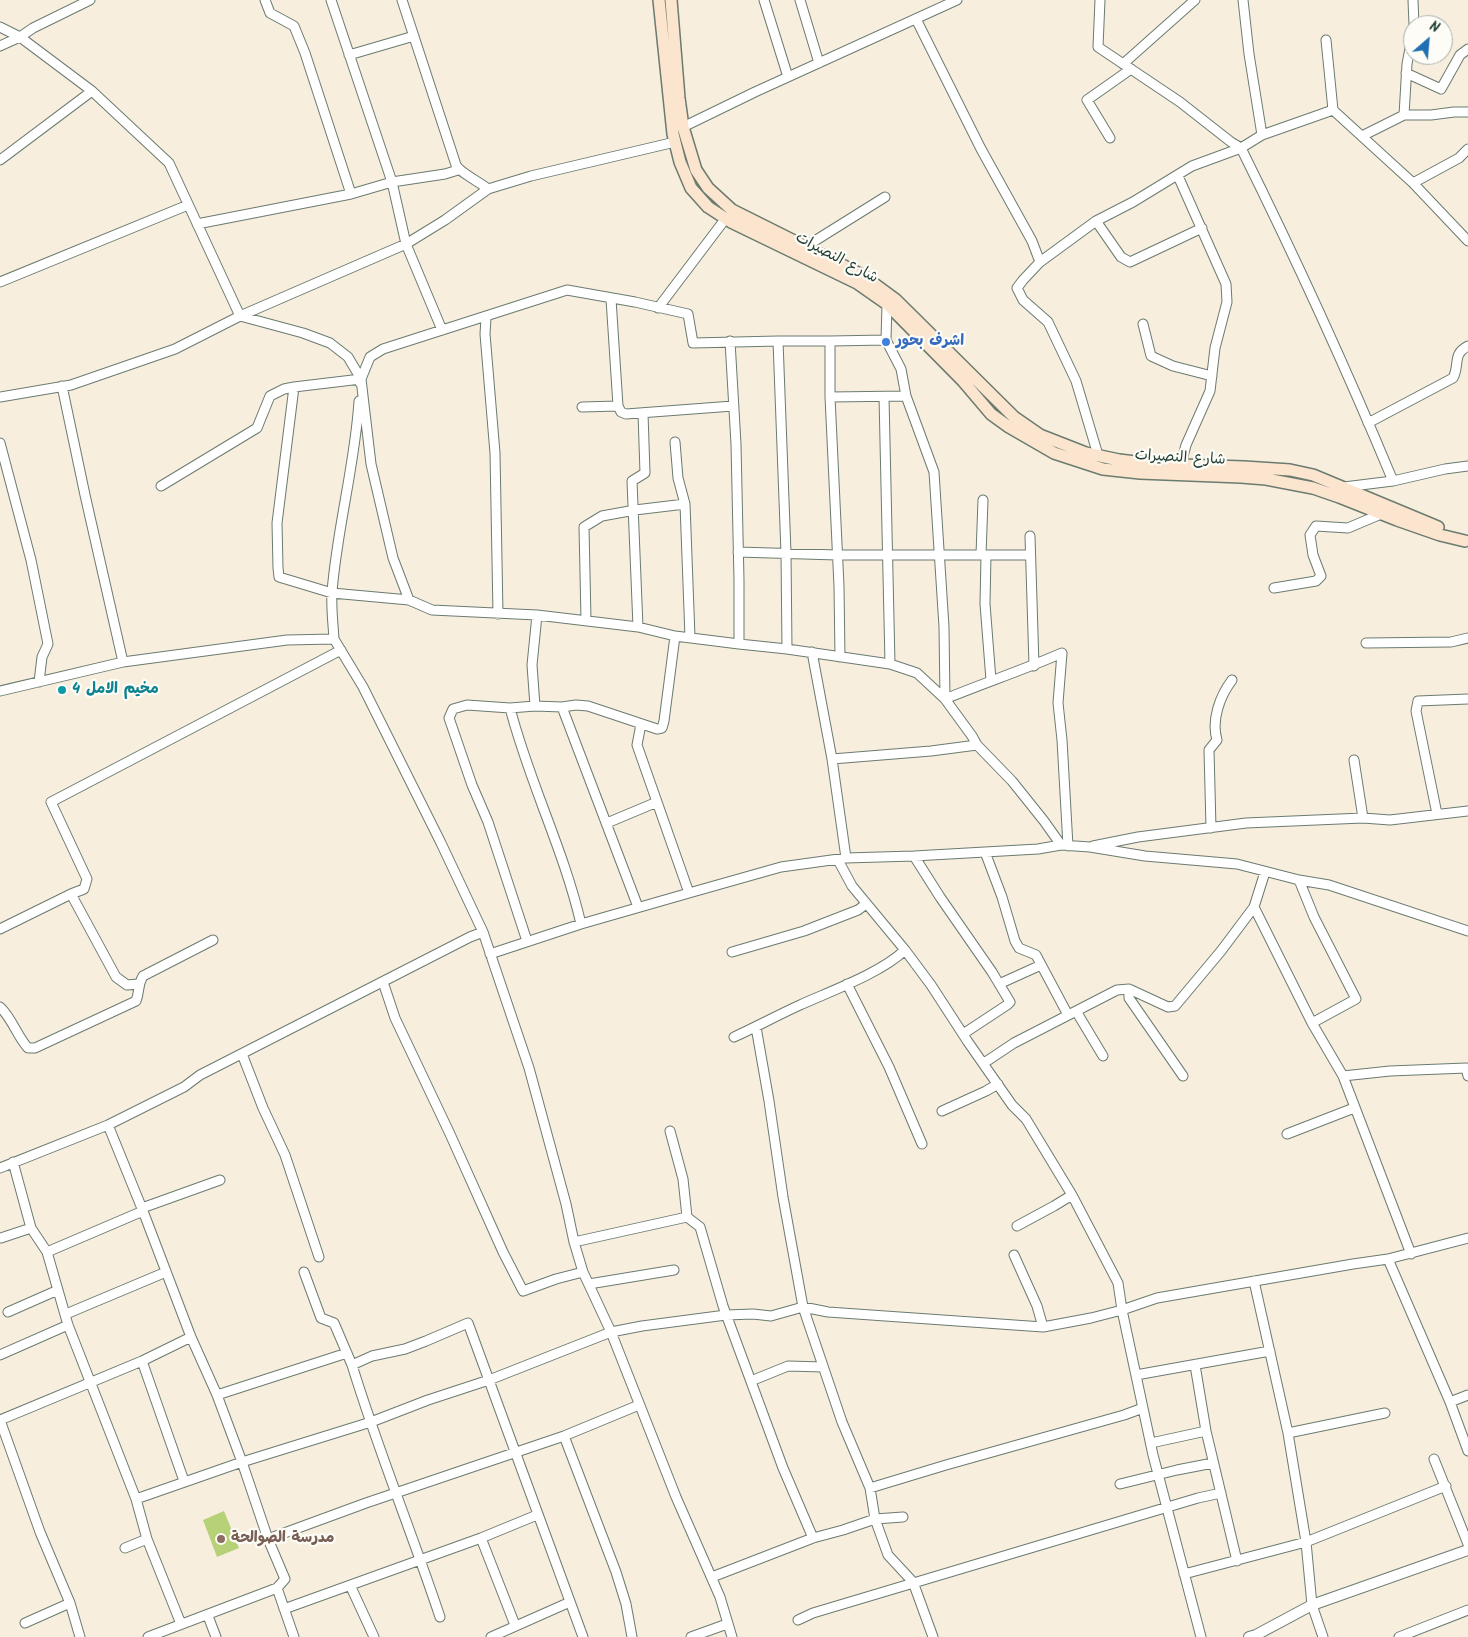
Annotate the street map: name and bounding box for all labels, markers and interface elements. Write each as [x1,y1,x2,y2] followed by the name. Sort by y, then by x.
[1403,15,1453,65] north arrow
[1425,16,1443,39] text: N
[792,230,880,288] street label: شارع النصيرات
[896,333,964,351] place label: اشرف بحور
[880,336,892,348] marker: اشرف بحور
[1134,448,1226,470] street label: شارع النصيرات
[72,681,159,699] place label: مخيم الامل 4
[56,684,68,696] marker: مخيم الامل 4
[231,1530,334,1548] place label: مدرسة الصوالحة
[215,1533,227,1545] marker: مدرسة الصوالحة

